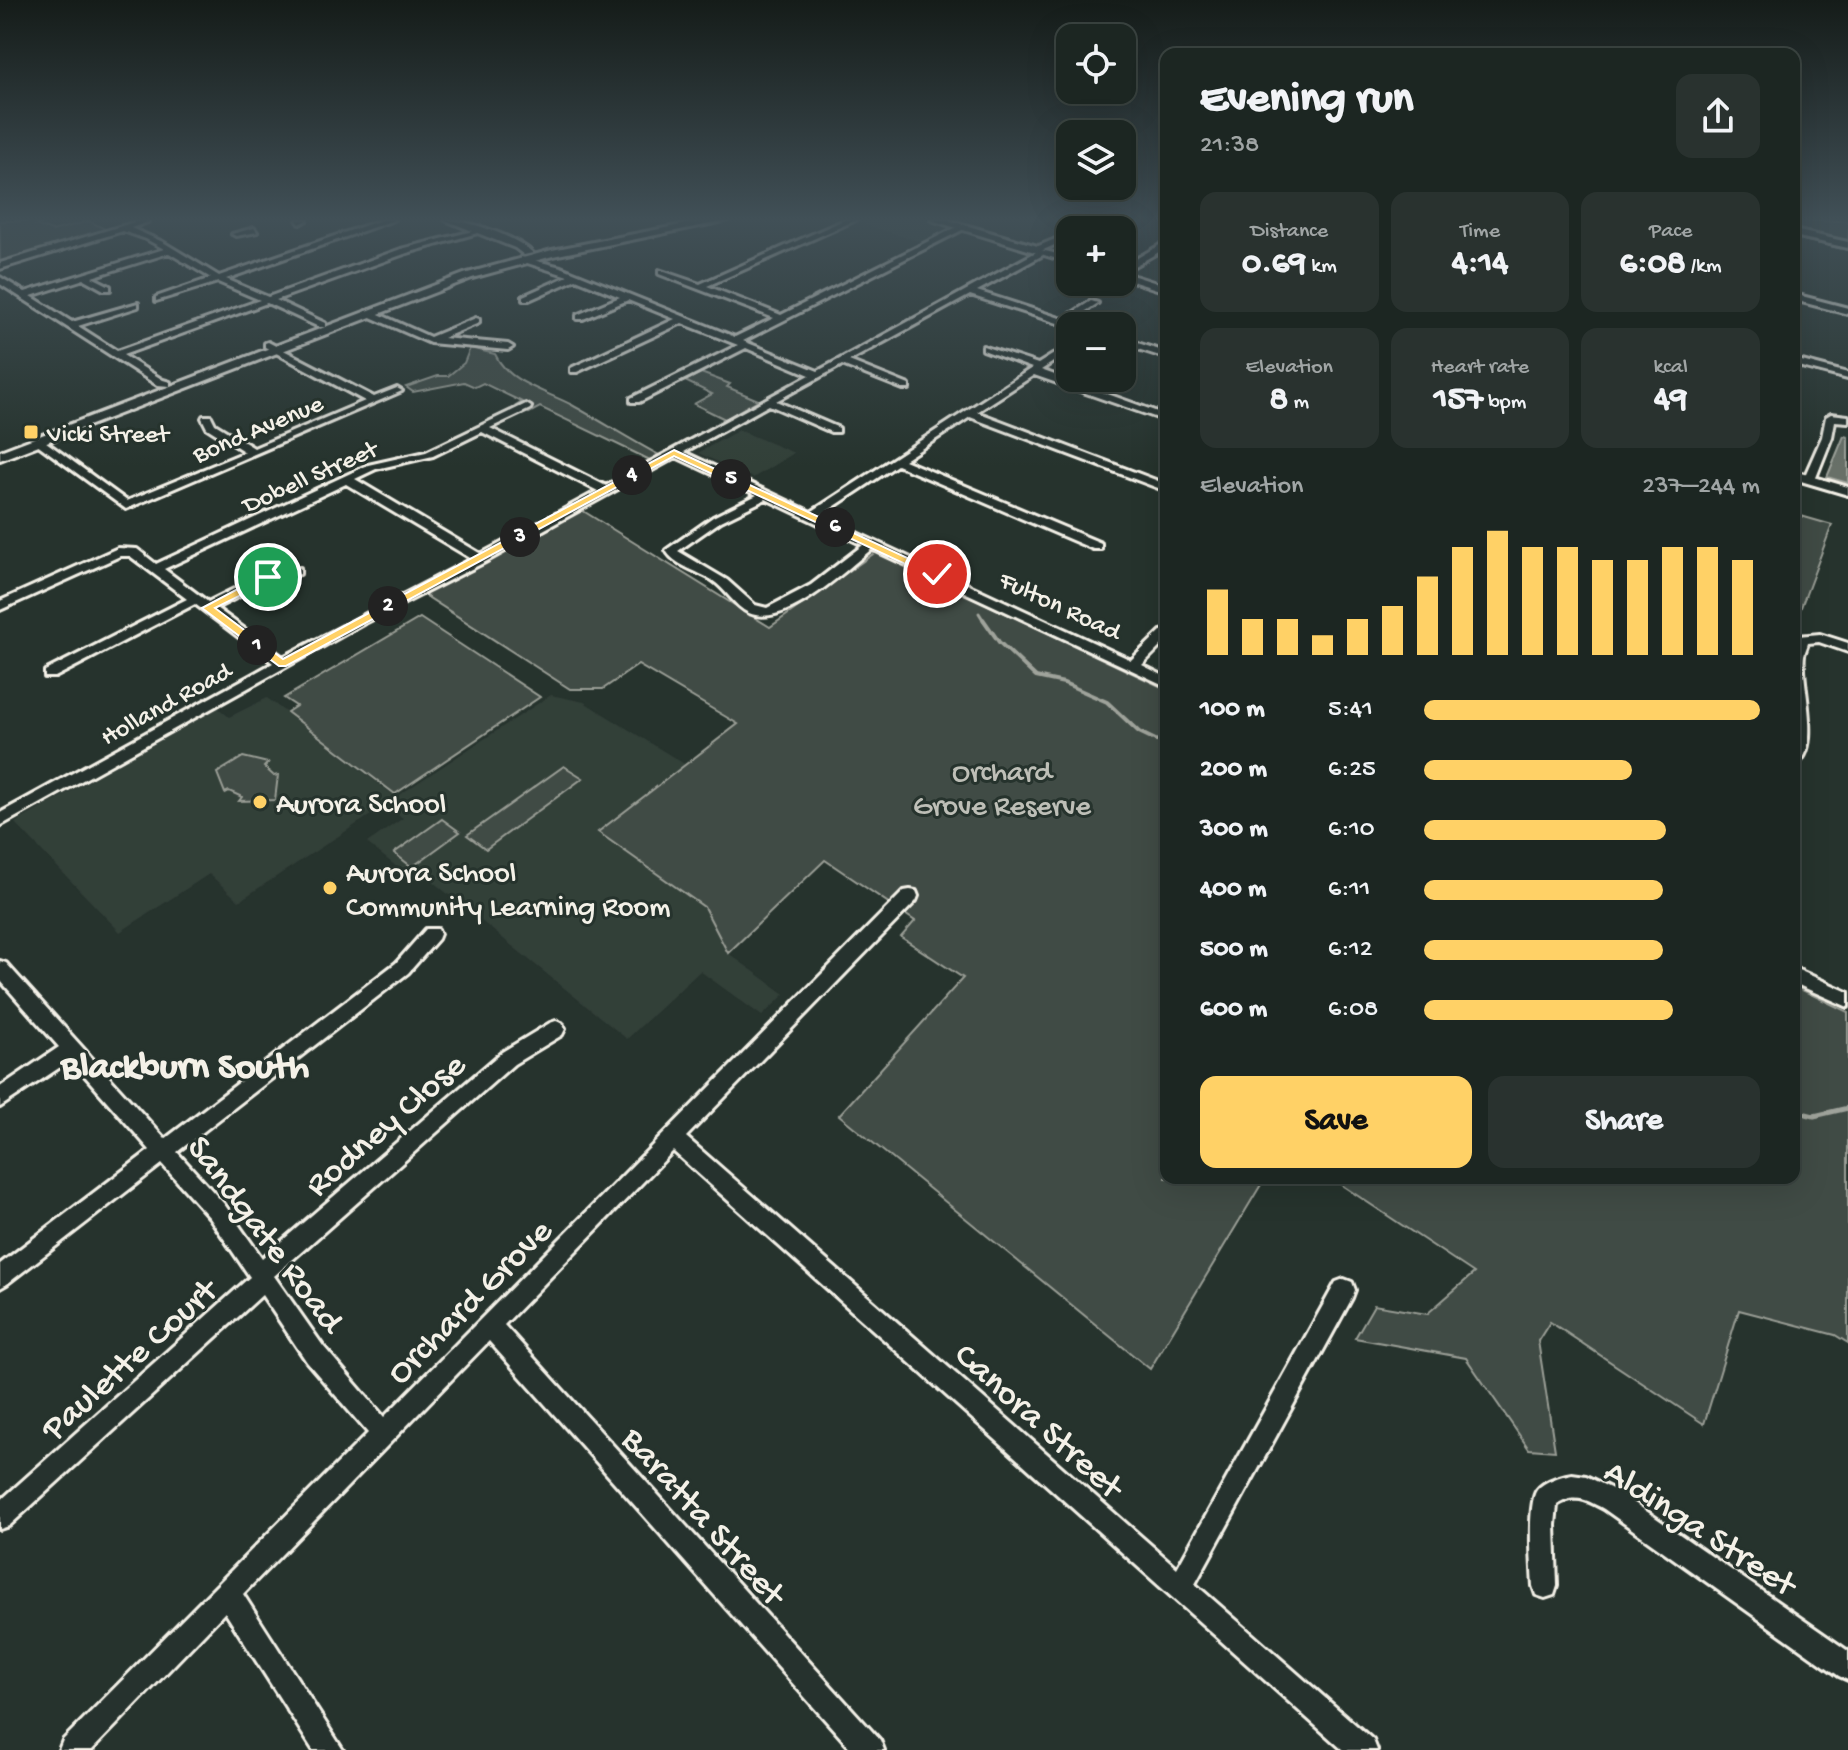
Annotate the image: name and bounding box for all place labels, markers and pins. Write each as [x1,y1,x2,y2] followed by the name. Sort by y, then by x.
[46,421,171,452] place label: Vicki Street
[22,423,40,441] marker: Vicki Street
[612,455,652,495] pin: 4
[711,459,751,499] pin: 5
[815,507,855,547] pin: 6
[500,517,540,557] pin: 3
[903,540,971,608] pin
[234,543,302,611] pin
[368,586,408,626] pin: 2
[237,625,277,665] pin: 1
[276,789,446,824] place label: Aurora School
[251,793,269,811] marker: Aurora School
[346,858,670,927] place label: Aurora School Community Learning Room
[321,879,339,897] marker: Aurora School Community Learning Room

